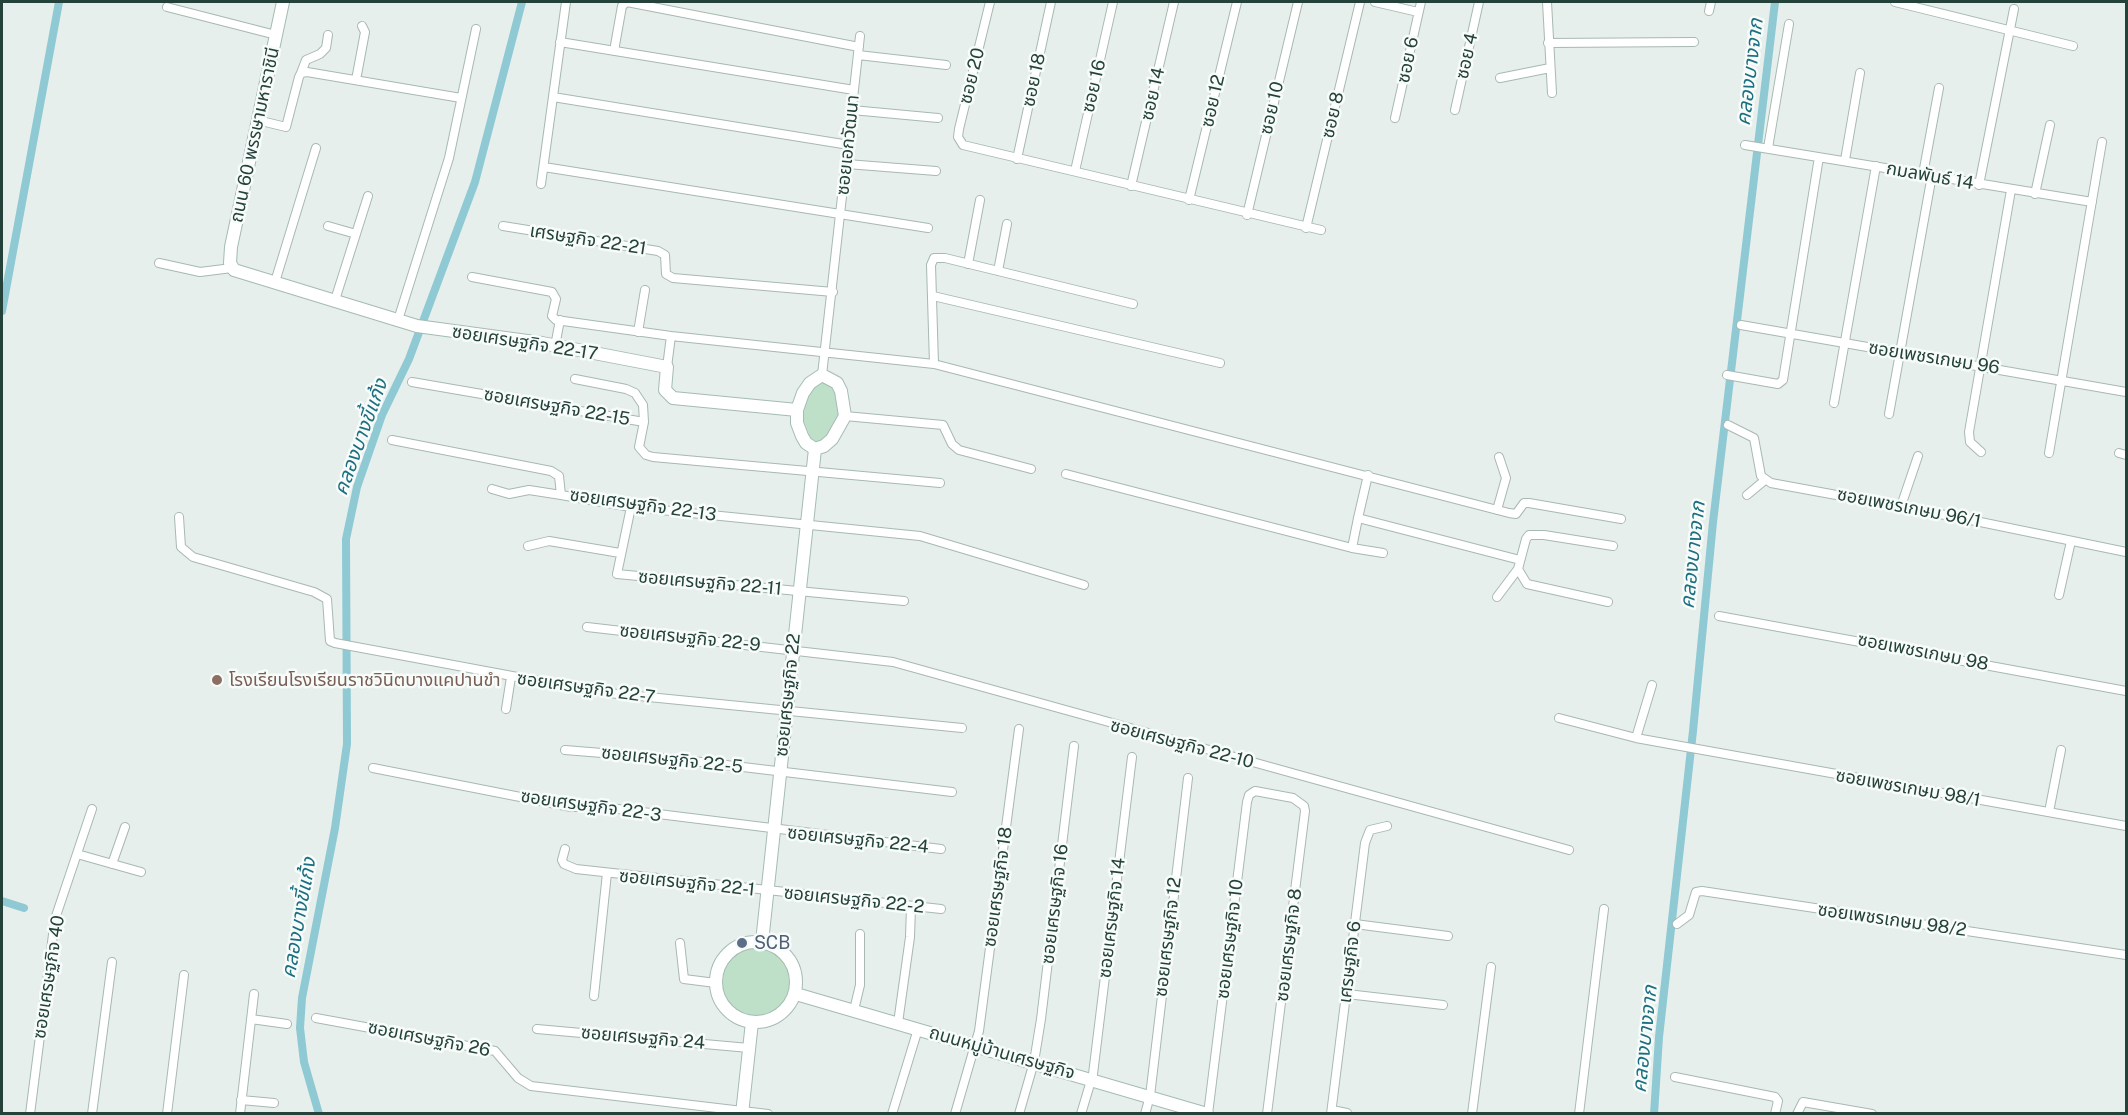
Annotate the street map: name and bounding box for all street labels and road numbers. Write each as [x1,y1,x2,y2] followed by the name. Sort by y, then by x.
[1451,31,1483,81] street label: ซอย 4
[1393,35,1423,85] street label: ซอย 6
[226,45,284,225] street label: ถนน 60 พรรษามหาราชินี
[955,46,989,106] street label: ซอย 20
[1018,51,1050,109] street label: ซอย 18
[1077,57,1111,115] street label: ซอย 16
[1136,65,1170,123] street label: ซอย 14
[1196,73,1230,129] street label: ซอย 12
[1255,79,1289,137] street label: ซอย 10
[1317,90,1349,140] street label: ซอย 8
[832,94,864,196] street label: ซอยเอกวัฒนา
[1885,158,1975,194] street label: กมลพันธ์ 14
[528,220,648,260] street label: เศรษฐกิจ 22-21
[451,321,599,365] street label: ซอยเศรษฐกิจ 22-17
[1867,337,2001,379] street label: ซอยเพชรเกษม 96
[482,384,632,430] street label: ซอยเศรษฐกิจ 22-15
[1835,483,1983,533] street label: ซอยเพชรเกษม 96/1
[568,484,718,526] street label: ซอยเศรษฐกิจ 22-13
[637,566,783,600] street label: ซอยเศรษฐกิจ 22-11
[618,620,762,656] street label: ซอยเศรษฐกิจ 22-9
[1856,629,1990,675] street label: ซอยเพชรเกษม 98
[771,632,805,758] street label: ซอยเศรษฐกิจ 22
[516,668,656,708] street label: ซอยเศรษฐกิจ 22-7
[1108,714,1256,774] street label: ซอยเศรษฐกิจ 22-10
[600,742,744,778] street label: ซอยเศรษฐกิจ 22-5
[1834,765,1982,811] street label: ซอยเพชรเกษม 98/1
[519,785,663,827] street label: ซอยเศรษฐกิจ 22-3
[786,822,930,858] street label: ซอยเศรษฐกิจ 22-4
[979,825,1017,949] street label: ซอยเศรษฐกิจ 18
[1037,843,1073,965] street label: ซอยเศรษฐกิจ 16
[1094,857,1130,979] street label: ซอยเศรษฐกิจ 14
[618,865,756,901] street label: ซอยเศรษฐกิจ 22-1
[1150,876,1186,998] street label: ซอยเศรษฐกิจ 12
[1212,878,1248,1000] street label: ซอยเศรษฐกิจ 10
[783,882,925,918] street label: ซอยเศรษฐกิจ 22-2
[1271,887,1307,1003] street label: ซอยเศรษฐกิจ 8
[1816,899,1968,941] street label: ซอยเพชรเกษม 98/2
[29,914,69,1040] street label: ซอยเศรษฐกิจ 40
[1334,920,1366,1004] street label: เศรษฐกิจ 6
[366,1017,492,1061] street label: ซอยเศรษฐกิจ 26
[580,1022,706,1054] street label: ซอยเศรษฐกิจ 24
[927,1022,1077,1084] street label: ถนนหมู่บ้านเศรษฐกิจ

